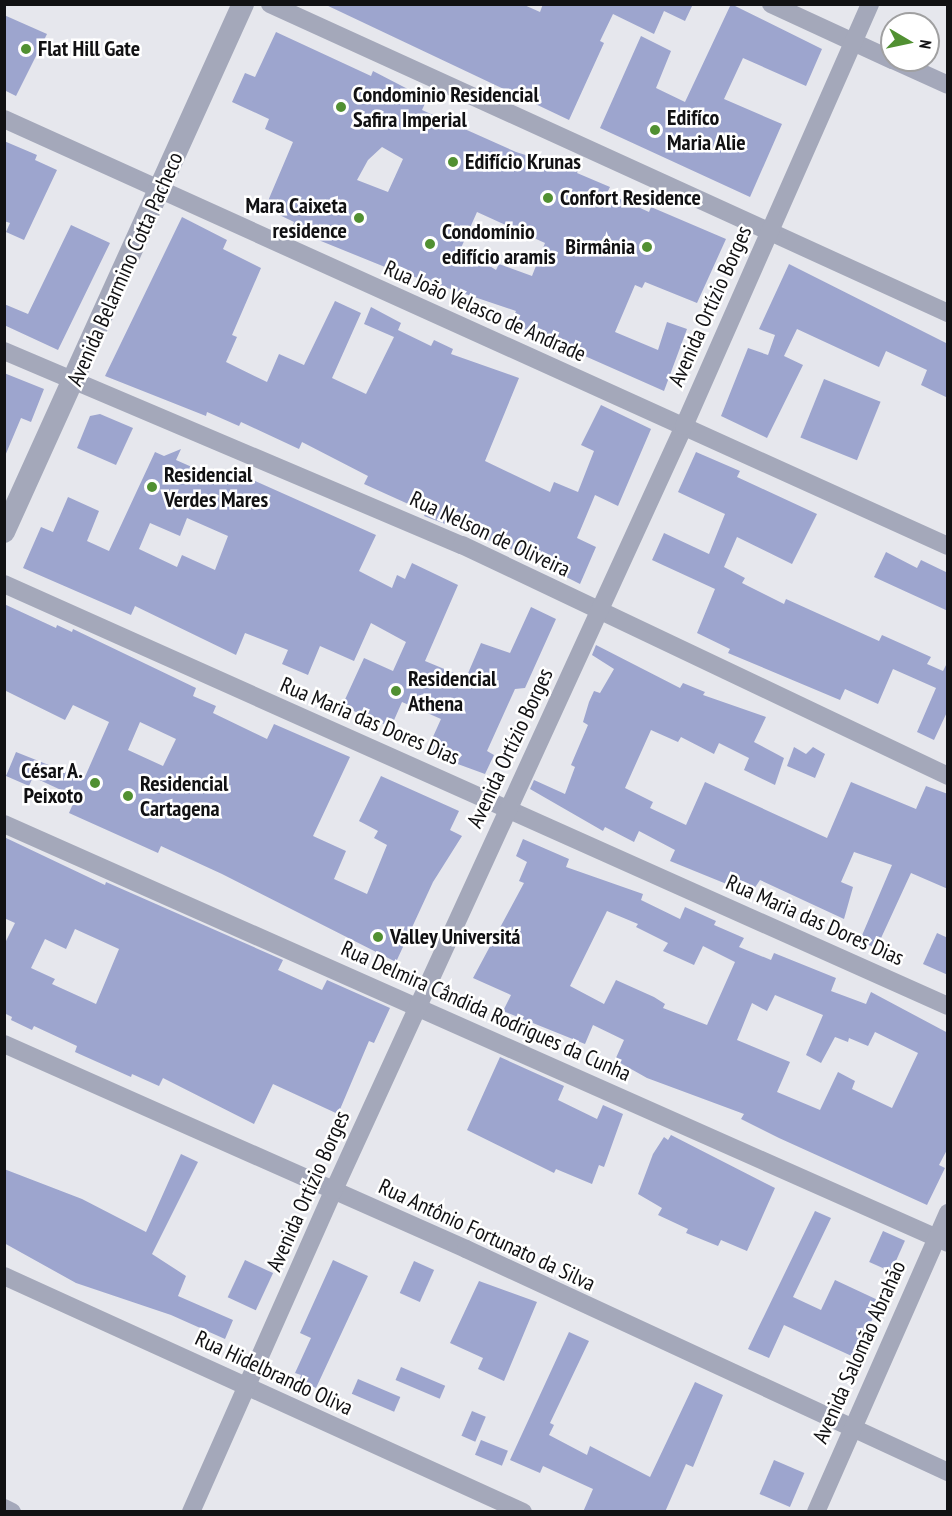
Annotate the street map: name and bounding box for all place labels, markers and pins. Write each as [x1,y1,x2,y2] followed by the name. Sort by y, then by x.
[38,36,140,62] place label: Flat Hill Gate
[19,42,33,56] marker: Flat Hill Gate
[353,81,539,132] place label: Condominio Residencial Safira Imperial
[334,100,348,114] marker: Condominio Residencial Safira Imperial
[667,104,746,156] place label: Edifíco Maria Alie
[648,123,662,137] marker: Edifíco Maria Alie
[465,149,581,175] place label: Edifício Krunas
[446,155,460,169] marker: Edifício Krunas
[560,185,701,211] place label: Confort Residence
[541,191,555,205] marker: Confort Residence
[245,192,347,243] place label: Mara Caixeta residence
[352,211,366,225] marker: Mara Caixeta residence
[442,218,556,270] place label: Condomínio edifício aramis
[565,234,635,260] place label: Birmânia
[423,237,437,251] marker: Condomínio edifício aramis
[640,240,654,254] marker: Birmânia
[164,461,268,512] place label: Residencial Verdes Mares
[145,480,159,494] marker: Residencial Verdes Mares
[408,665,496,716] place label: Residencial Athena
[389,684,403,698] marker: Residencial Athena
[21,757,83,808] place label: César A. Peixoto
[140,770,228,822] place label: Residencial Cartagena
[88,776,102,790] marker: César A. Peixoto
[121,789,135,803] marker: Residencial Cartagena
[390,924,521,950] place label: Valley Universitá
[371,930,385,944] marker: Valley Universitá

